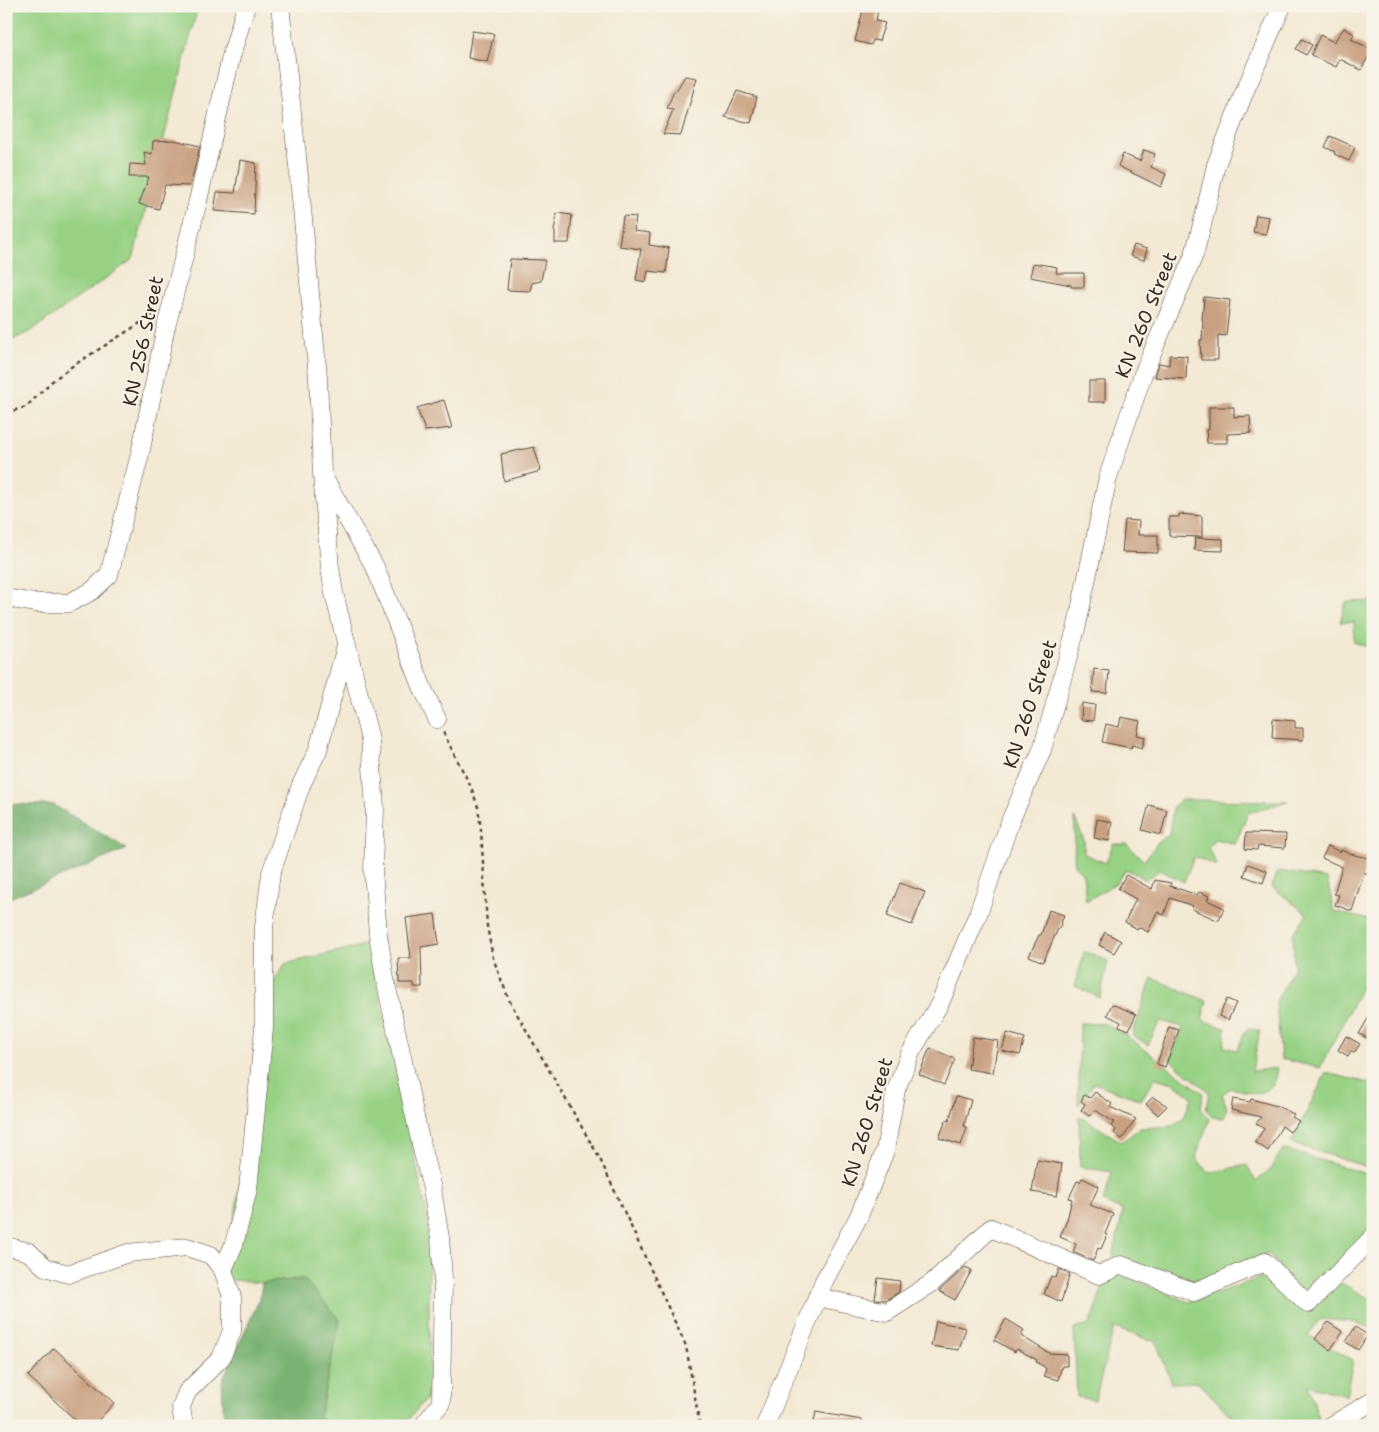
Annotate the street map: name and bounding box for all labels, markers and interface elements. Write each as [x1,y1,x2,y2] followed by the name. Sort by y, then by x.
[1109,248,1183,382] street label: KN 260 Street
[117,273,169,409] street label: KN 256 Street
[997,636,1063,772] street label: KN 260 Street
[835,1054,899,1190] street label: KN 260 Street

